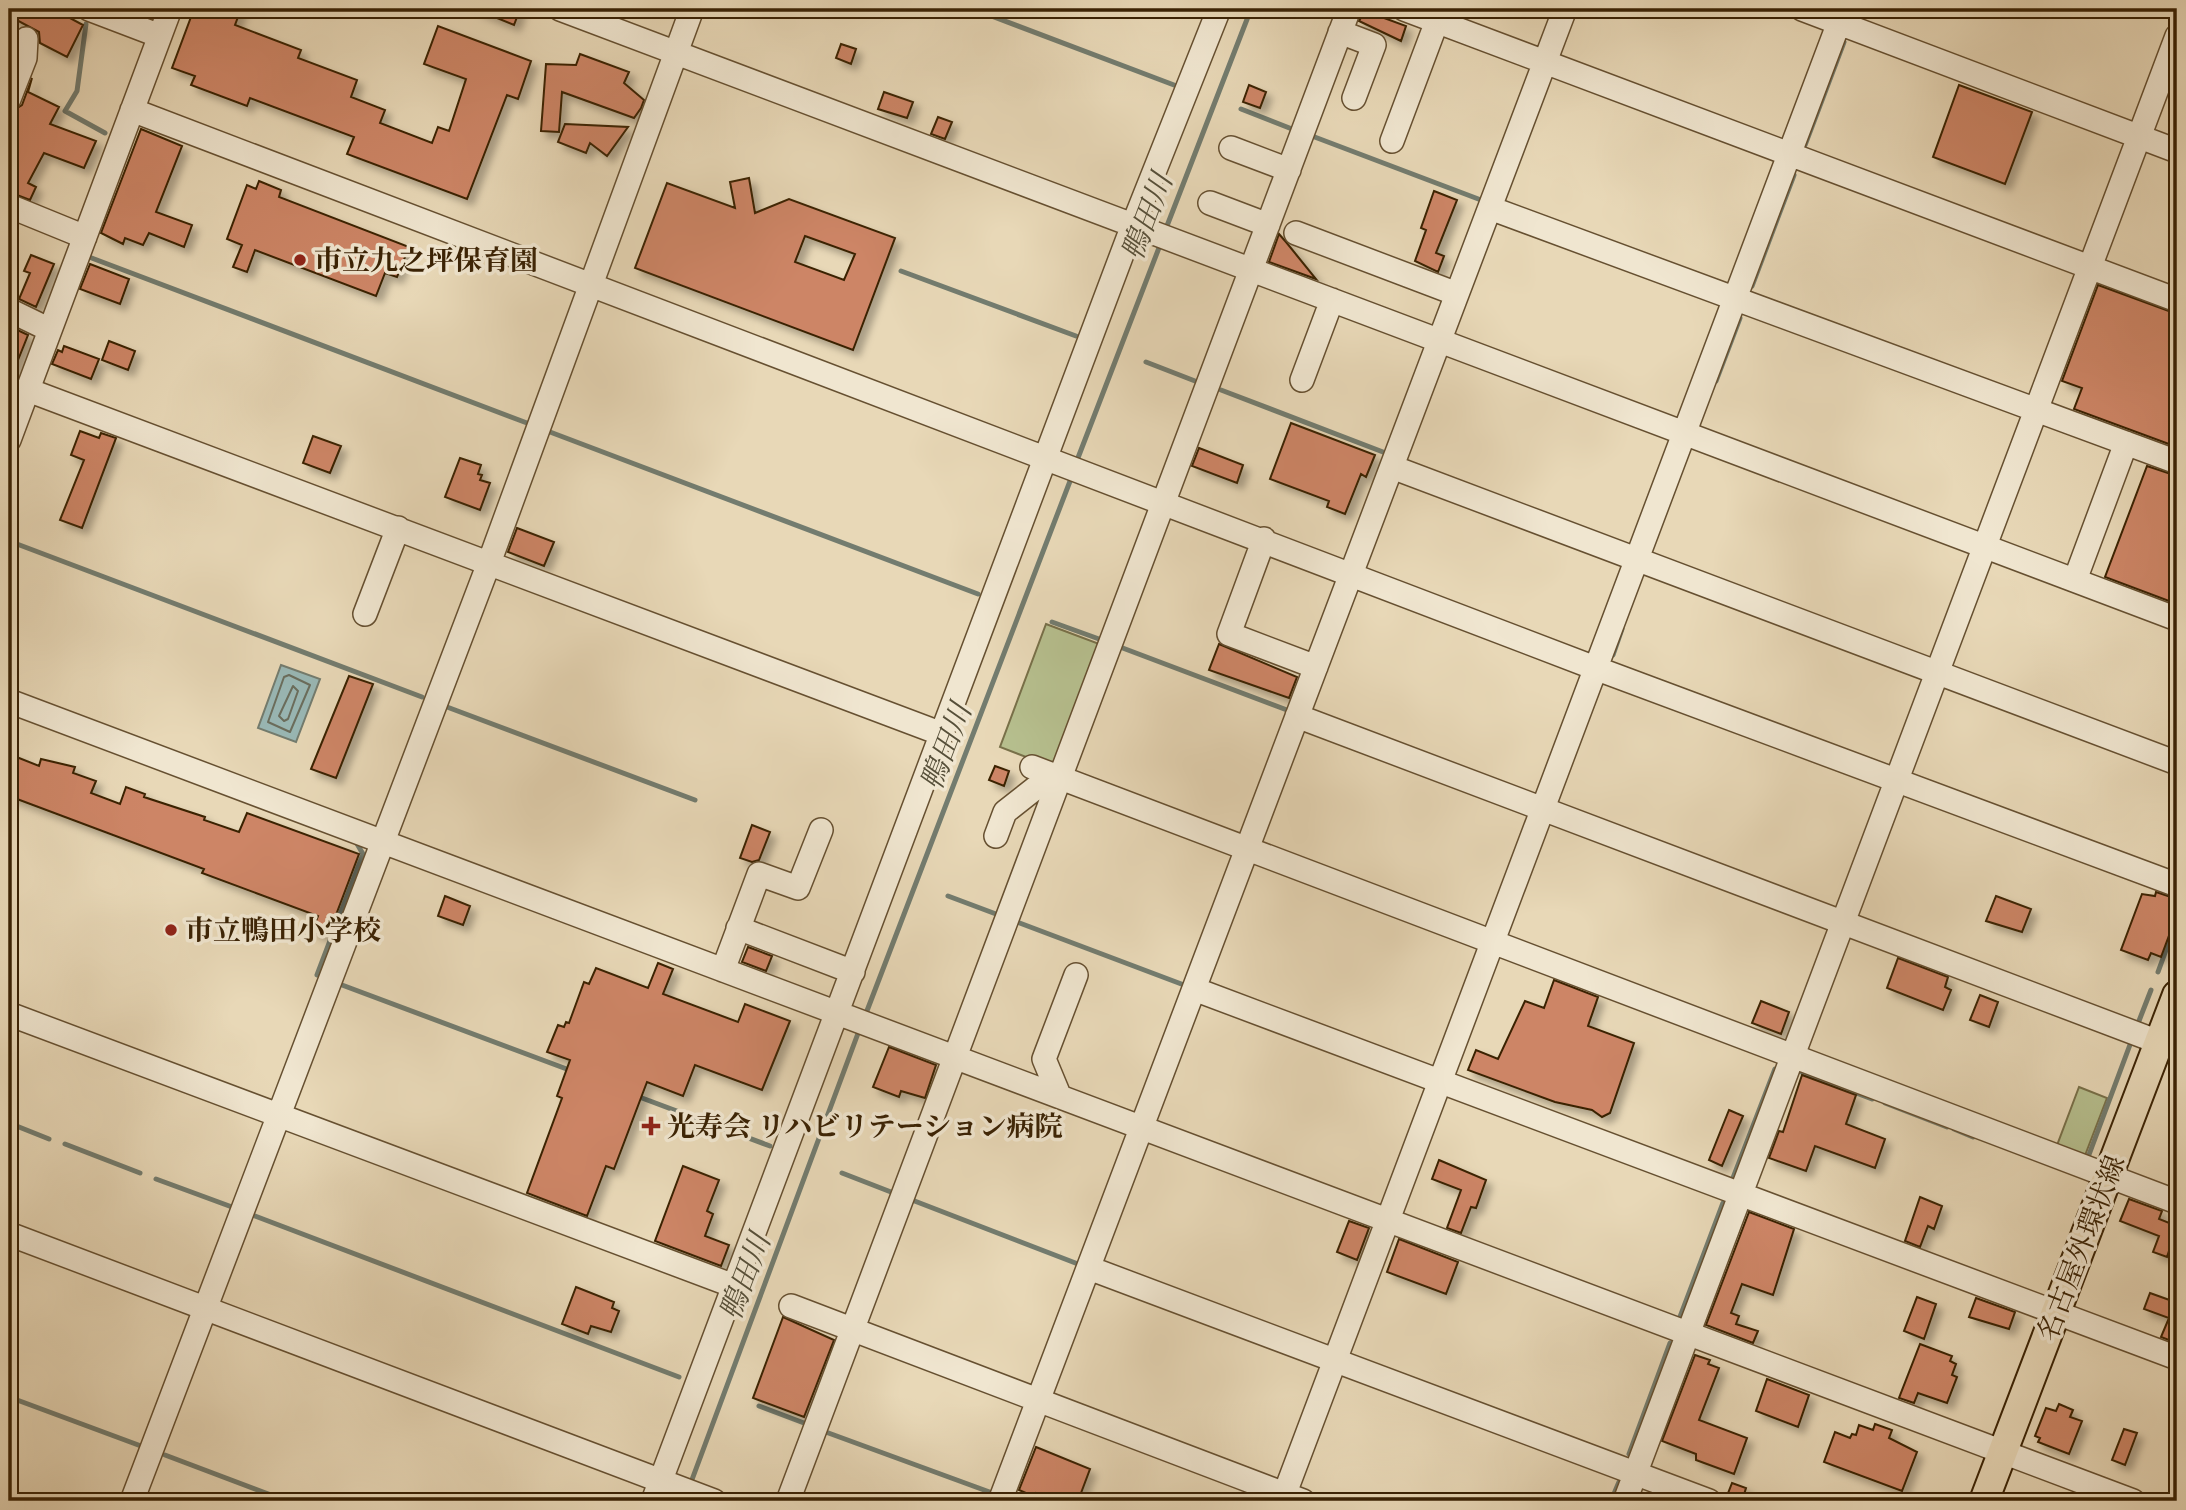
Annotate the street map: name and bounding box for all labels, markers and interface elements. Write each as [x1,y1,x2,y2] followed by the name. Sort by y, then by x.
[1114,166,1181,265] water label: 鴨田川
[314,243,538,278] place label: 市立九之坪保育園
[292,252,308,268] marker: 市立九之坪保育園
[913,696,980,795] water label: 鴨田川
[185,913,381,948] place label: 市立鴨田小学校
[163,922,179,938] marker: 市立鴨田小学校
[667,1109,1063,1144] place label: 光寿会 リハビリテーション病院
[641,1116,661,1136] marker: 光寿会 リハビリテーション病院
[2030,1150,2132,1346] street label: 名古屋外環状線
[712,1226,779,1325] water label: 鴨田川

